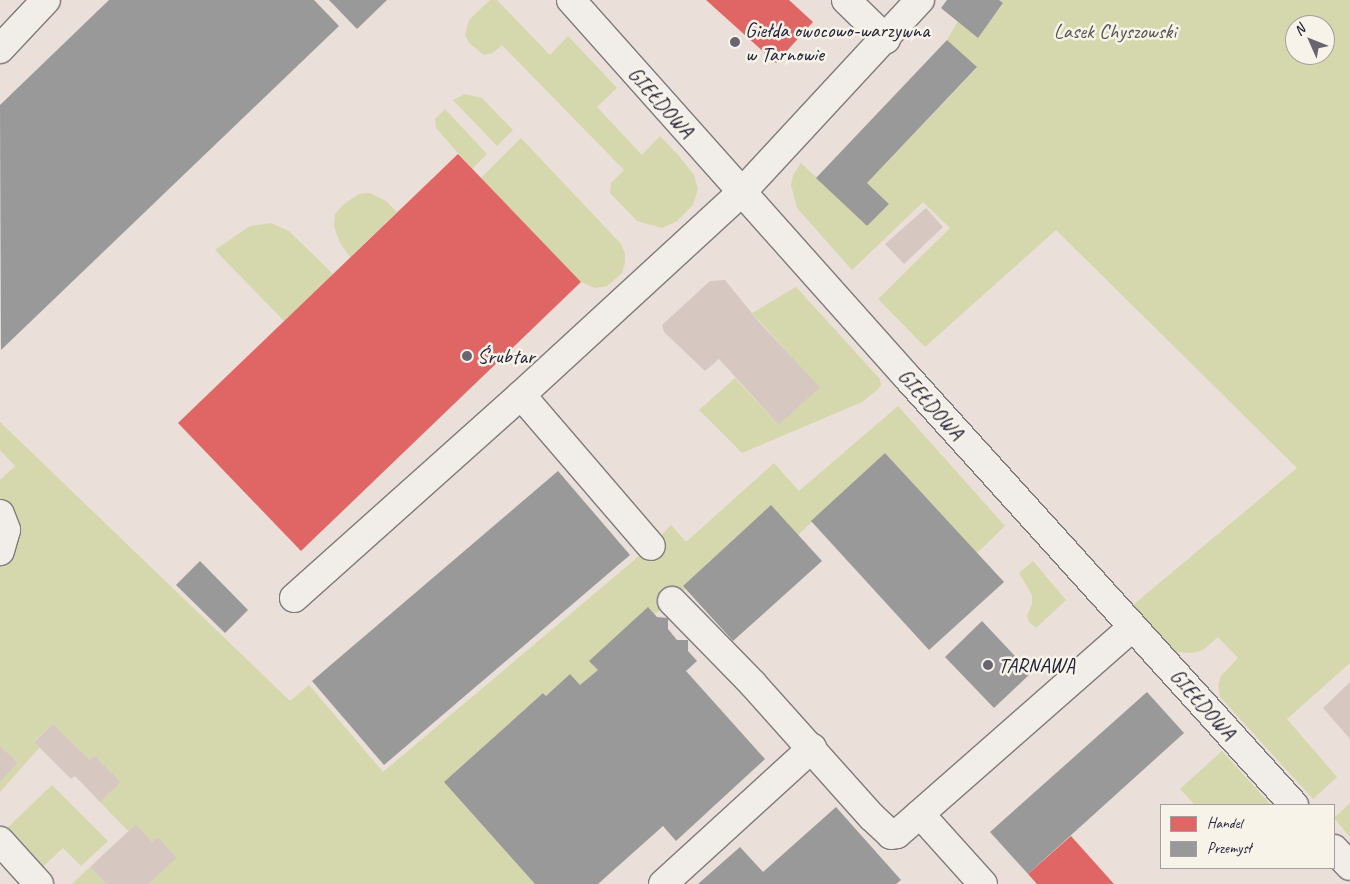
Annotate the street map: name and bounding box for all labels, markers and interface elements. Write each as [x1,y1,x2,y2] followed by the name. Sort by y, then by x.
[1285,15,1335,65] north arrow
[745,17,929,67] place label: Giełda owocowo-warzywna w Tarnowie
[1054,18,1176,44] park label: Lasek Chyszowski
[1290,21,1309,39] text: N
[729,36,741,48] marker: Giełda owocowo-warzywna w Tarnowie
[623,61,699,143] street label: GIEŁDOWA
[477,343,535,369] place label: Śrubtar
[461,350,473,362] marker: Śrubtar
[893,363,969,445] street label: GIEŁDOWA
[998,652,1075,678] place label: TARNAWA
[982,659,994,671] marker: TARNAWA
[1165,663,1241,745] street label: GIEŁDOWA
[1160,804,1335,869] legend
[1207,814,1242,833] text: Handel
[1207,839,1251,858] text: Przemysł

